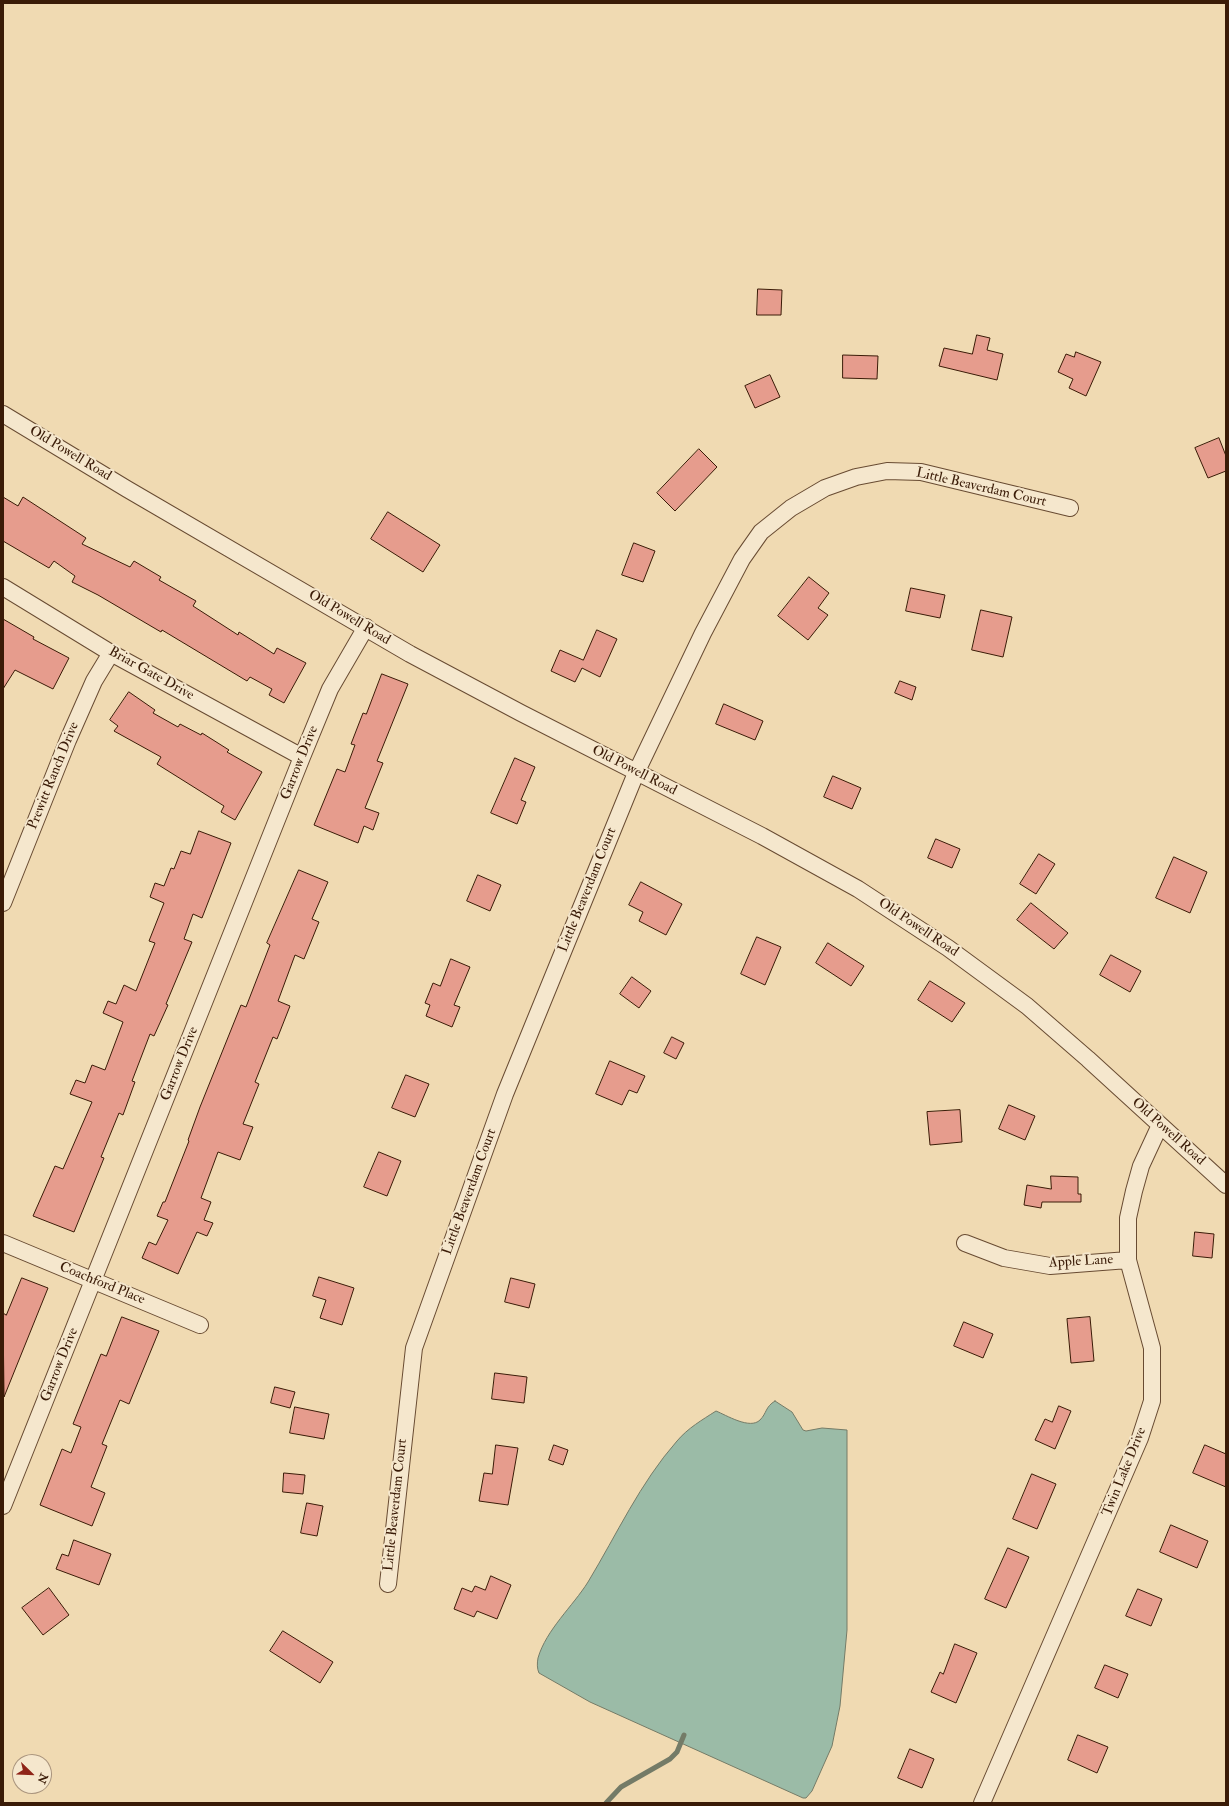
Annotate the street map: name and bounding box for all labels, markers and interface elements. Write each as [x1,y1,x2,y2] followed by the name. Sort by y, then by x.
[26,423,114,485] street label: Old Powell Road
[914,465,1048,511] street label: Little Beaverdam Court
[305,587,393,649] street label: Old Powell Road
[105,644,197,704] street label: Briar Gate Drive
[25,720,83,832] street label: Prewitt Ranch Drive
[278,724,322,802] street label: Garrow Drive
[589,742,679,800] street label: Old Powell Road
[555,825,621,955] street label: Little Beaverdam Court
[875,895,961,961] street label: Old Powell Road
[158,1025,202,1103] street label: Garrow Drive
[1128,1095,1208,1169] street label: Old Powell Road
[439,1127,501,1257] street label: Little Beaverdam Court
[1048,1252,1114,1272] street label: Apple Lane
[57,1259,147,1309] street label: Coachford Place
[38,1326,82,1404] street label: Garrow Drive
[1099,1425,1151,1519] street label: Twin Lake Drive
[381,1438,411,1572] street label: Little Beaverdam Court
[12,1754,52,1794] north arrow
[35,1771,50,1786] text: N

